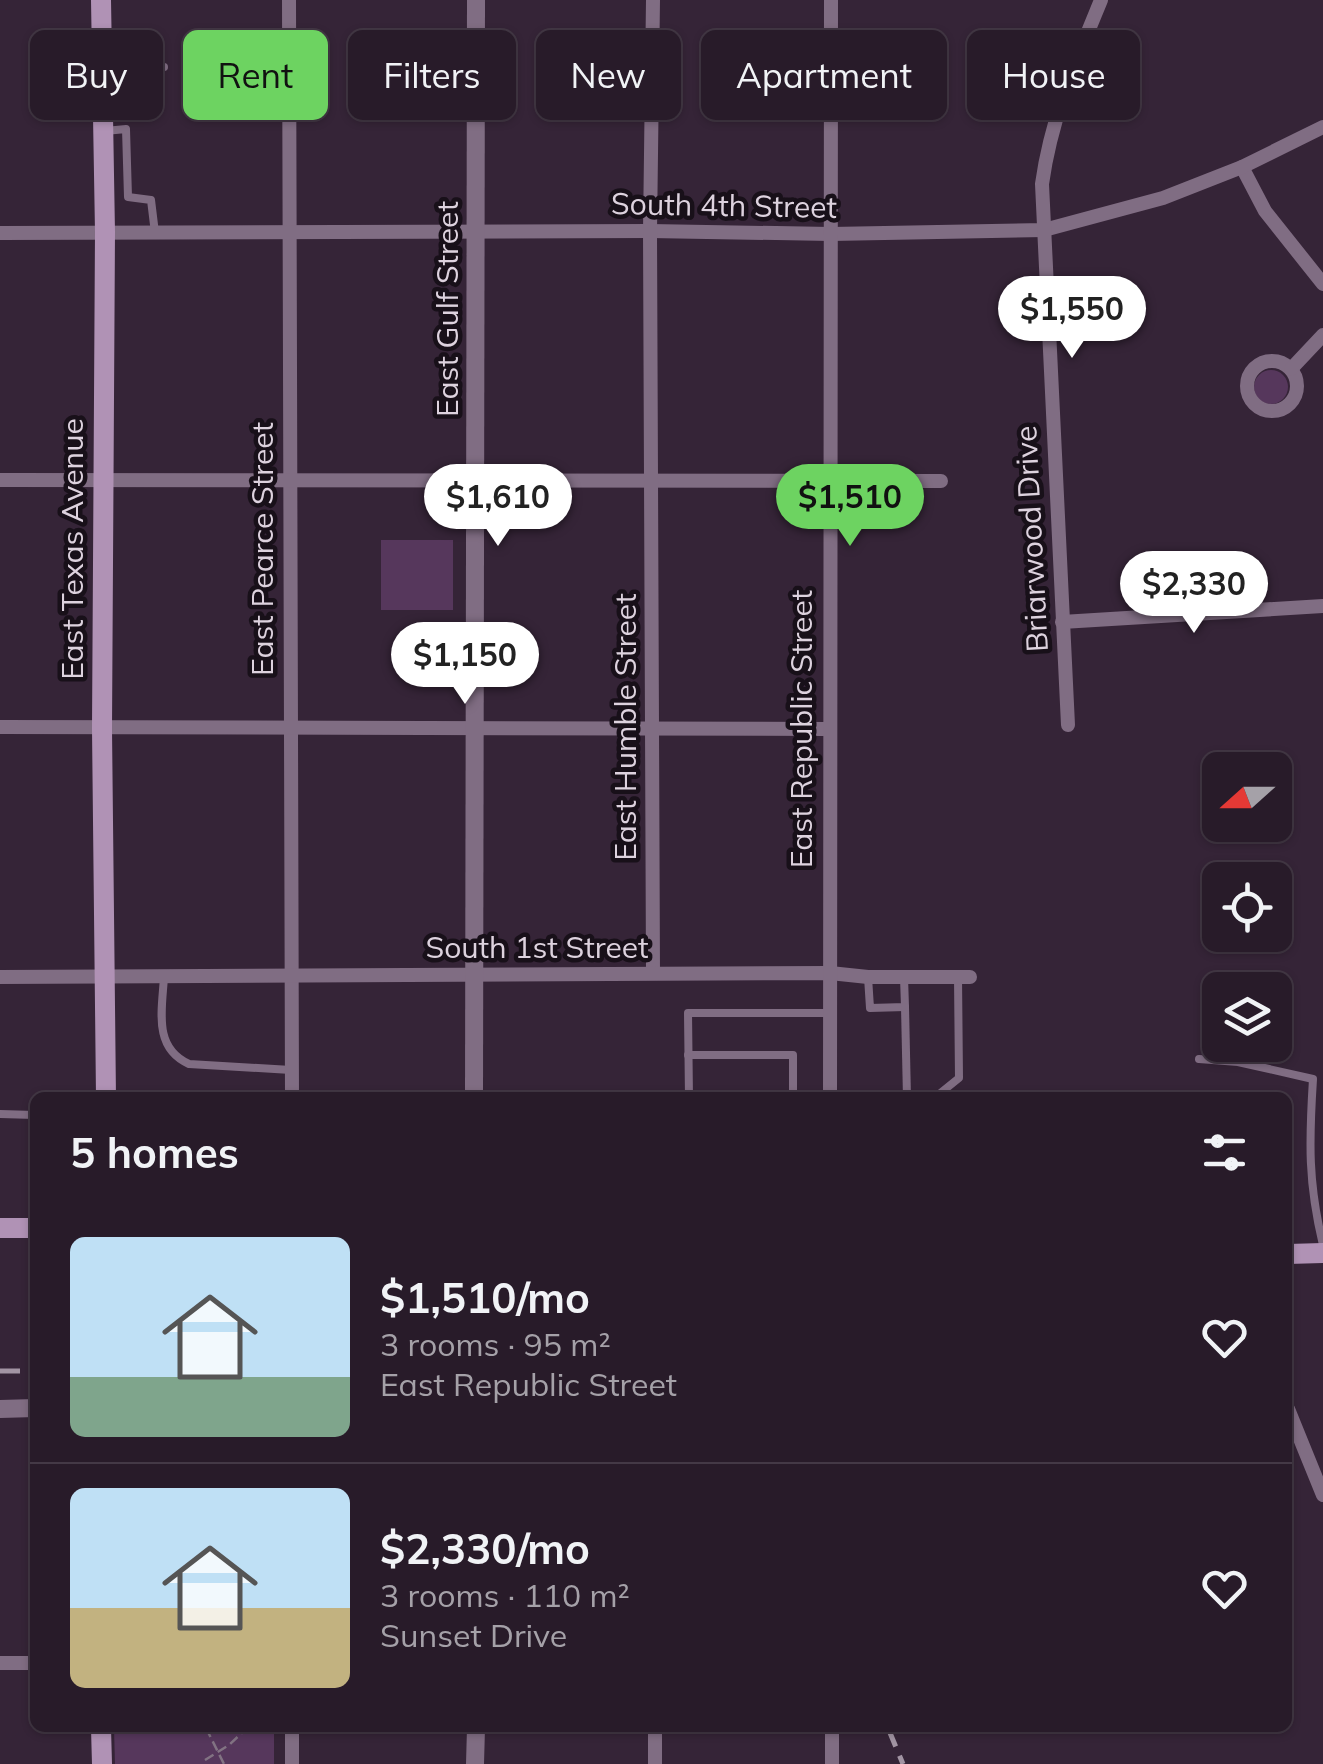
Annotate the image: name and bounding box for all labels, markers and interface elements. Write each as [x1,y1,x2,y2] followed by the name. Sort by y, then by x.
[30,30,163,120] chip: Buy
[183,30,328,120] chip: Rent
[348,30,516,120] chip: Filters
[536,30,681,120] chip: New
[701,30,947,120] chip: Apartment
[967,30,1140,120] chip: House
[611,184,837,226] street label: South 4th Street
[428,201,466,417] street label: East Gulf Street
[991,276,1153,361] pin: $1,550
[1020,288,1124,328] text: $1,550
[53,418,91,680] street label: East Texas Avenue
[243,422,281,676] street label: East Pearce Street
[1006,425,1056,653] street label: Briarwood Drive
[417,464,579,549] pin: $1,610
[769,464,931,549] pin: $1,510
[446,476,550,516] text: $1,610
[798,476,902,516] text: $1,510
[1113,551,1275,636] pin: $2,330
[1142,563,1246,603] text: $2,330
[782,590,820,868] street label: East Republic Street
[606,593,644,861] street label: East Humble Street
[384,622,546,707] pin: $1,150
[413,634,517,674] text: $1,150
[1202,752,1292,842] north arrow
[1202,752,1292,1062] map controls
[1202,862,1292,952] button: locate
[425,928,649,966] street label: South 1st Street
[1202,972,1292,1062] button: layers
[1197,1125,1252,1180] icon: filters
[70,1126,239,1179] text: 5 homes
[380,1271,590,1324] text: $1,510/mo
[150,1277,270,1397] icon: home
[1197,1310,1252,1365] icon: heart
[380,1324,611,1364] text: 3 rooms · 95 m²
[380,1364,677,1404] text: East Republic Street
[380,1522,590,1575] text: $2,330/mo
[150,1528,270,1648] icon: home
[1197,1561,1252,1616] icon: heart
[380,1575,630,1615] text: 3 rooms · 110 m²
[380,1615,567,1655] text: Sunset Drive

